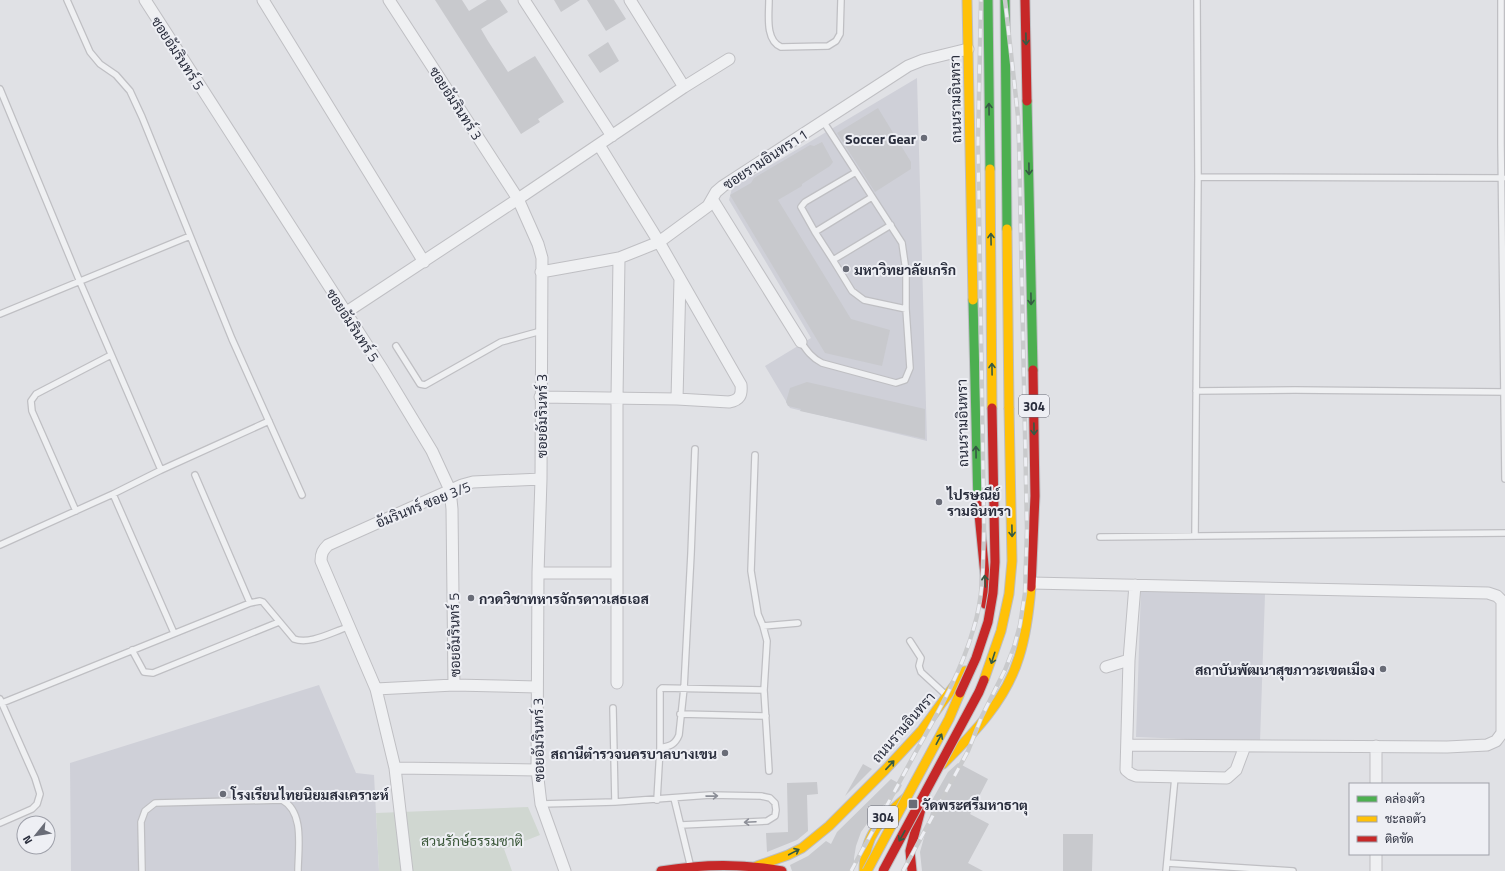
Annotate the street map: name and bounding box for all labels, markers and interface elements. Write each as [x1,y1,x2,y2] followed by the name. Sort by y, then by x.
[146,12,210,94] street label: ซอยอัมรินทร์ 5
[1022,32,1030,45] one-way arrow
[944,55,966,143] street label: ถนนรามอินทรา
[424,62,488,144] street label: ซอยอัมรินทร์ 3
[985,103,993,116] one-way arrow
[718,124,812,194] street label: ซอยรามอินทรา 1
[845,128,916,149] place label: Soccer Gear
[919,133,929,143] marker: Soccer Gear
[1025,162,1033,175] one-way arrow
[987,233,995,246] one-way arrow
[854,259,956,280] place label: มหาวิทยาลัยเกริก
[841,264,851,274] marker: มหาวิทยาลัยเกริก
[321,284,385,366] street label: ซอยอัมรินทร์ 5
[1028,292,1035,305] one-way arrow
[988,363,996,376] one-way arrow
[531,374,552,458] street label: ซอยอัมรินทร์ 3
[951,379,973,467] street label: ถนนรามอินทรา
[1019,395,1049,417] road number: 304
[1030,422,1038,435] one-way arrow
[972,446,980,459] one-way arrow
[372,475,474,533] street label: อัมรินทร์ ซอย 3/5
[946,484,1011,521] place label: ไปรษณีย์ รามอินทรา
[934,497,944,507] marker: ไปรษณีย์ รามอินทรา
[1008,524,1016,537] one-way arrow
[982,575,989,588] one-way arrow
[479,588,649,609] place label: กวดวิชาทหารจักรดาวเสธเอส
[443,593,465,677] street label: ซอยอัมรินทร์ 5
[466,593,476,603] marker: กวดวิชาทหารจักรดาวเสธเอส
[988,652,996,664] one-way arrow
[1195,659,1375,681] place label: สถาบันพัฒนาสุขภาวะเขตเมือง
[1378,664,1388,674] marker: สถาบันพัฒนาสุขภาวะเขตเมือง
[866,687,940,767] street label: ถนนรามอินทรา
[527,698,549,782] street label: ซอยอัมรินทร์ 3
[936,733,943,745] one-way arrow
[551,743,717,764] place label: สถานีตำรวจนครบาลบางเขน
[720,748,730,758] marker: สถานีตำรวจนครบาลบางเขน
[885,760,894,770] one-way arrow
[1349,783,1489,855] legend
[230,784,390,805] place label: โรงเรียนไทยนิยมสงเคราะห์
[218,789,228,799] marker: โรงเรียนไทยนิยมสงเคราะห์
[1385,789,1425,808] text: คล่องตัว
[705,792,718,800] one-way arrow
[922,794,1028,816] place label: วัดพระศรีมหาธาตุ
[907,798,919,810] marker: วัดพระศรีมหาธาตุ
[868,806,898,828] road number: 304
[1385,809,1426,828] text: ชะลอตัว
[16,815,56,855] north arrow
[744,818,757,826] one-way arrow
[1385,829,1414,848] text: ติดขัด
[421,830,523,851] park label: สวนรักษ์ธรรมชาติ
[898,830,905,842] one-way arrow
[19,833,36,847] text: N
[788,848,800,855] one-way arrow

